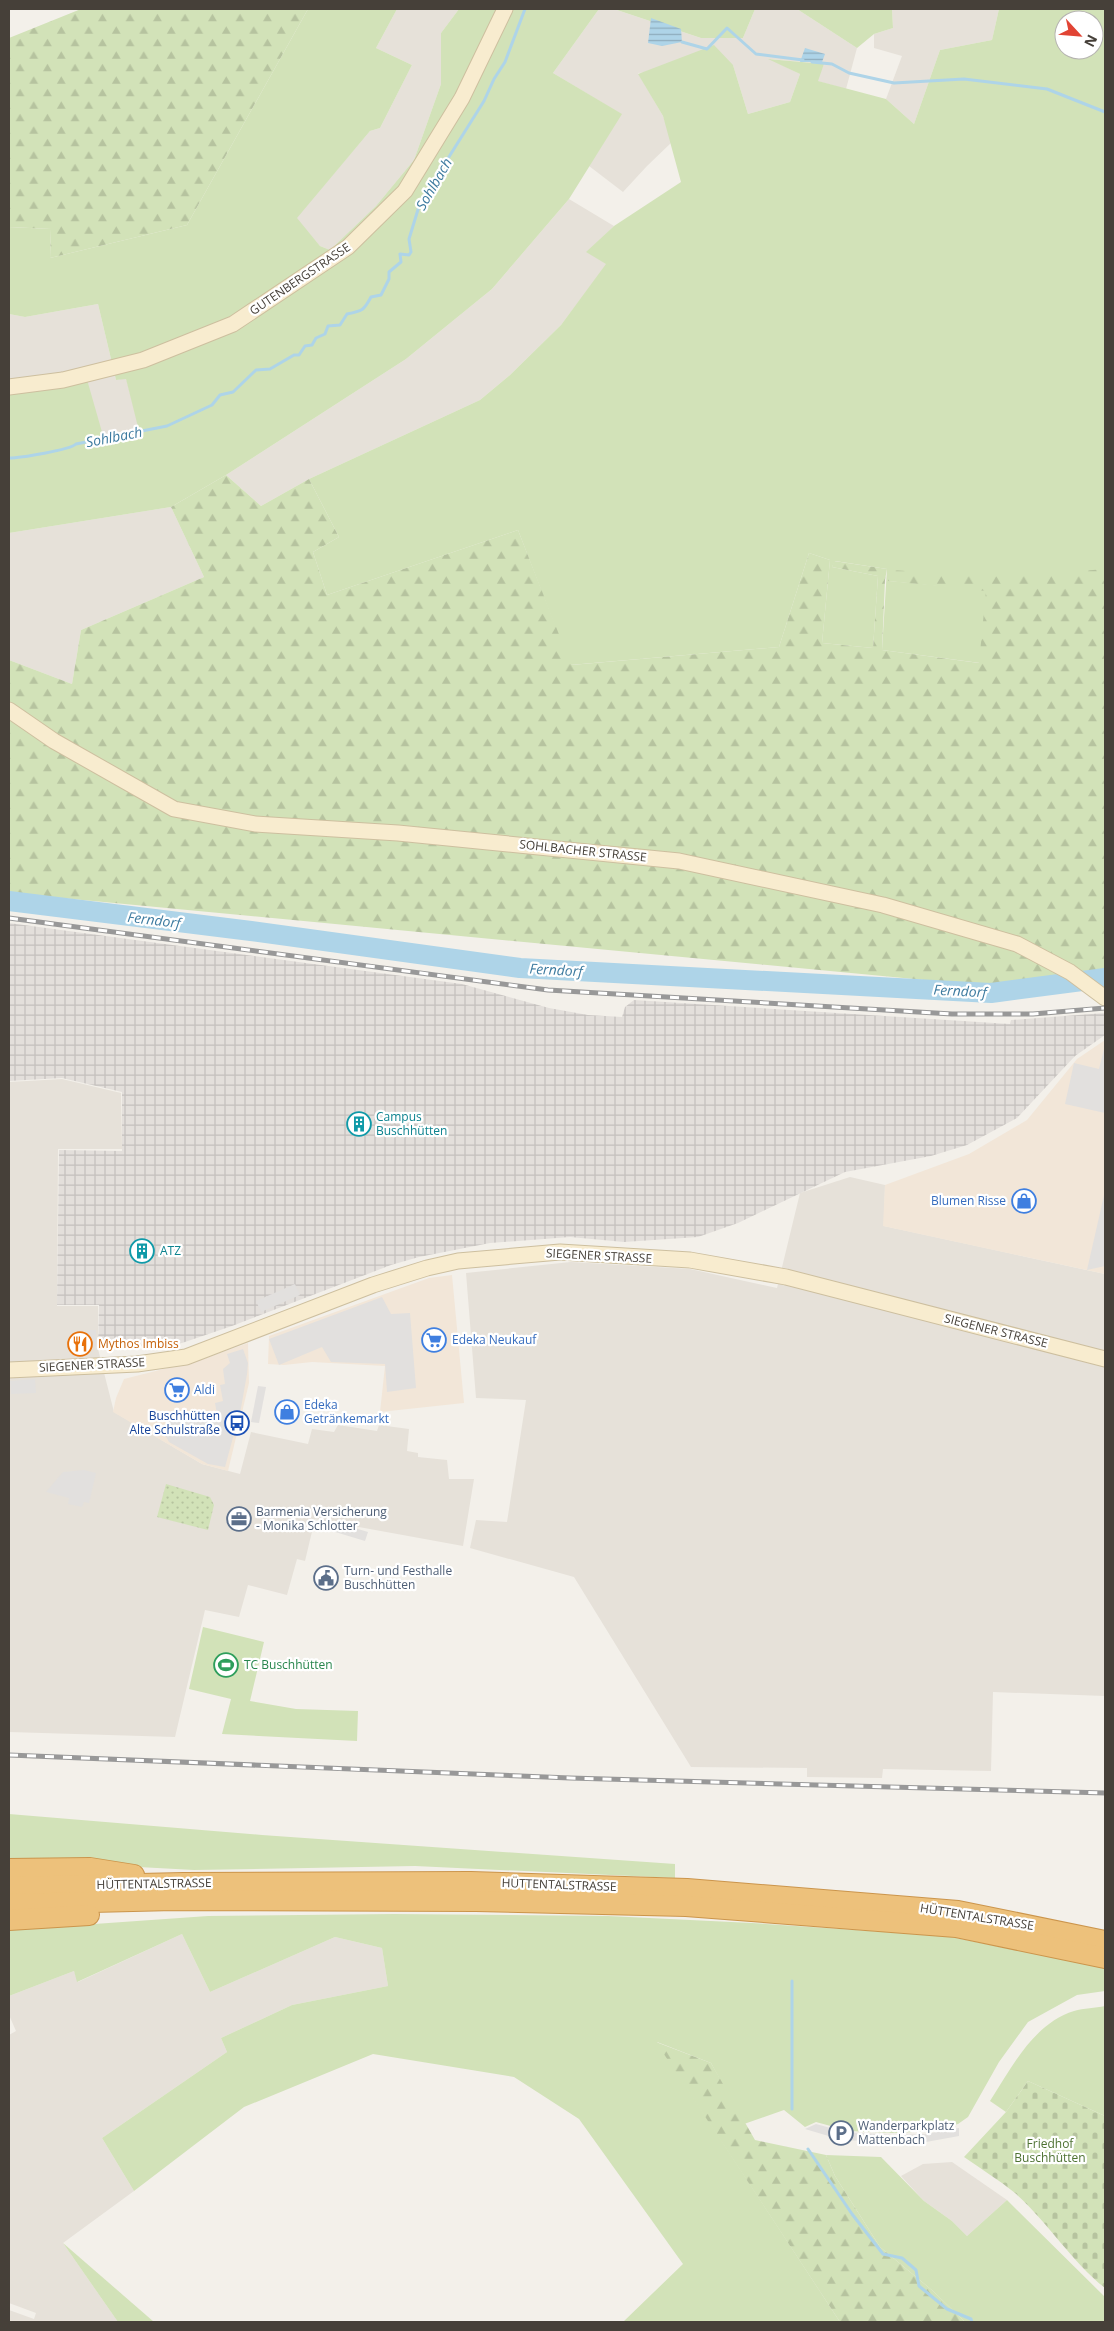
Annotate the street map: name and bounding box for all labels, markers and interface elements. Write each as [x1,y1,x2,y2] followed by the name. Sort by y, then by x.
[1054,10,1104,60] north arrow
[1080,32,1102,50] text: N
[411,154,456,213] water label: Sohlbach
[246,238,354,319] street label: GUTENBERGSTRASSE
[84,422,144,451] water label: Sohlbach
[519,835,648,866] street label: SOHLBACHER STRASSE
[127,907,184,932] water label: Ferndorf
[529,959,586,981] water label: Ferndorf
[933,980,990,1002] water label: Ferndorf
[376,1108,447,1139] place label: Campus Buschhütten
[346,1111,372,1137] building icon: Campus Buschhütten
[1011,1188,1037,1214] shop icon: Blumen Risse
[931,1192,1006,1209] place label: Blumen Risse
[129,1238,155,1264] building icon: ATZ
[160,1242,181,1259] place label: ATZ
[546,1244,653,1267] street label: SIEGENER STRASSE
[943,1309,1050,1352] street label: SIEGENER STRASSE
[421,1327,447,1353] supermarket icon: Edeka Neukauf
[67,1331,93,1357] restaurant icon: Mythos Imbiss
[452,1331,537,1348] place label: Edeka Neukauf
[98,1335,179,1352] place label: Mythos Imbiss
[38,1353,145,1376] street label: SIEGENER STRASSE
[164,1377,190,1403] supermarket icon: Aldi
[194,1381,215,1398] place label: Aldi
[304,1396,389,1427] place label: Edeka Getränkemarkt
[274,1399,300,1425] shop icon: Edeka Getränkemarkt
[129,1407,220,1438] place label: Buschhütten Alte Schulstraße
[224,1410,250,1436] bus stop icon: Buschhütten Alte Schulstraße
[256,1503,387,1534] place label: Barmenia Versicherung - Monika Schlotter
[226,1506,252,1532] office icon: Barmenia Versicherung - Monika Schlotter
[344,1562,452,1593] place label: Turn- und Festhalle Buschhütten
[313,1565,339,1591] public building icon: Turn- und Festhalle Buschhütten
[213,1652,239,1678] sports icon: TC Buschhütten
[244,1656,333,1673] place label: TC Buschhütten
[96,1874,212,1893] street label: HÜTTENTALSTRASSE
[501,1874,617,1895] street label: HÜTTENTALSTRASSE
[919,1899,1035,1934] street label: HÜTTENTALSTRASSE
[858,2117,955,2148] place label: Wanderparkplatz Mattenbach
[828,2120,854,2146] parking icon: Wanderparkplatz Mattenbach
[1014,2135,1086,2166] park label: Friedhof Buschhütten

